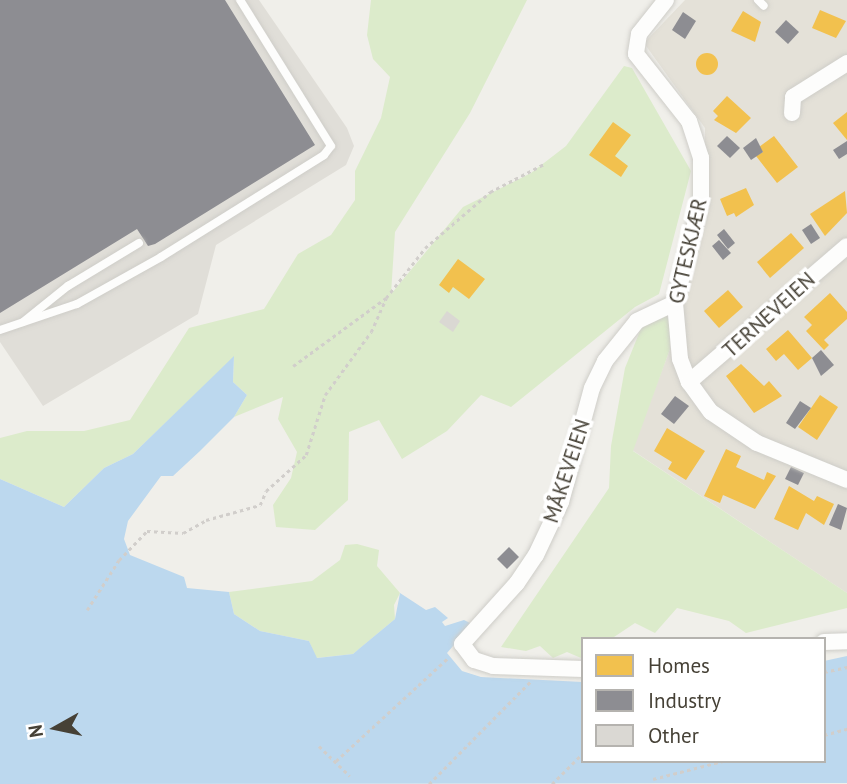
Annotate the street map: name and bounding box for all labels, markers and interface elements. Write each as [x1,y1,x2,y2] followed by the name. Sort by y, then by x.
[664,196,712,306] street label: GYTESKJÆR
[718,267,820,363] street label: TERNEVEIEN
[538,416,596,526] street label: MÅKEVEIEN
[581,637,826,763] legend
[648,652,710,679] text: Homes
[648,687,721,714] text: Industry
[21,693,91,763] north arrow
[648,722,699,749] text: Other
[22,723,48,739] text: N

